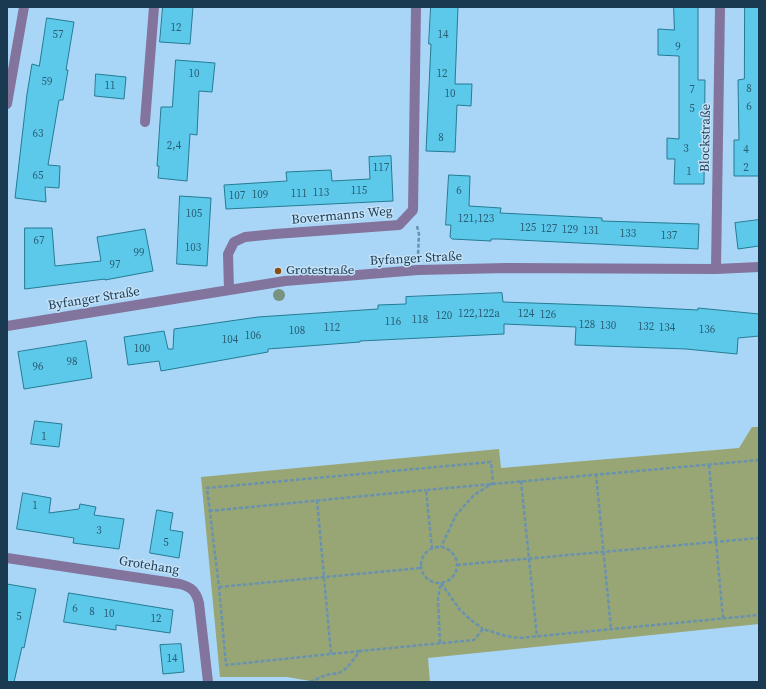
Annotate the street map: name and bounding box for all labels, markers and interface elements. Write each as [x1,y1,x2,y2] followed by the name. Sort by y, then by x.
[171,21,181,35] house number: 12
[53,28,63,42] house number: 57
[438,28,448,42] house number: 14
[675,40,681,54] house number: 9
[189,67,199,81] house number: 10
[437,67,447,81] house number: 12
[42,75,52,89] house number: 59
[105,79,115,93] house number: 11
[746,82,752,96] house number: 8
[689,83,695,97] house number: 7
[445,87,455,101] house number: 10
[746,100,752,114] house number: 6
[689,102,695,116] house number: 5
[698,104,714,172] street label: Blockstraße
[33,127,43,141] house number: 63
[438,131,444,145] house number: 8
[167,139,181,153] house number: 2,4
[683,142,689,156] house number: 3
[743,143,749,157] house number: 4
[373,161,389,175] house number: 117
[743,161,749,175] house number: 2
[686,165,692,179] house number: 1
[33,169,43,183] house number: 65
[351,184,367,198] house number: 115
[456,184,462,198] house number: 6
[313,186,329,200] house number: 113
[291,187,307,201] house number: 111
[252,188,268,202] house number: 109
[229,189,245,203] house number: 107
[291,204,393,228] street label: Bovermanns Weg
[186,207,202,221] house number: 105
[458,212,494,226] house number: 121,123
[520,221,536,235] house number: 125
[541,222,557,236] house number: 127
[562,223,578,237] house number: 129
[583,224,599,238] house number: 131
[620,227,636,241] house number: 133
[661,229,677,243] house number: 137
[34,234,44,248] house number: 67
[185,241,201,255] house number: 103
[134,246,144,260] house number: 99
[369,249,463,269] street label: Byfanger Straße
[110,258,120,272] house number: 97
[286,263,354,279] place label: Grotestraße
[273,266,283,276] marker: Grotestraße
[47,284,141,314] street label: Byfanger Straße
[458,307,500,321] house number: 122,122a
[518,307,534,321] house number: 124
[540,308,556,322] house number: 126
[436,309,452,323] house number: 120
[412,313,428,327] house number: 118
[385,315,401,329] house number: 116
[579,318,595,332] house number: 128
[600,319,616,333] house number: 130
[638,320,654,334] house number: 132
[324,321,340,335] house number: 112
[659,321,675,335] house number: 134
[699,323,715,337] house number: 136
[289,324,305,338] house number: 108
[245,329,261,343] house number: 106
[222,333,238,347] house number: 104
[134,342,150,356] house number: 100
[67,355,77,369] house number: 98
[33,360,43,374] house number: 96
[41,430,47,444] house number: 1
[32,499,38,513] house number: 1
[96,524,102,538] house number: 3
[163,536,169,550] house number: 5
[118,554,180,578] street label: Grotehang
[72,602,78,616] house number: 6
[89,605,95,619] house number: 8
[104,607,114,621] house number: 10
[16,610,22,624] house number: 5
[151,612,161,626] house number: 12
[167,652,177,666] house number: 14

